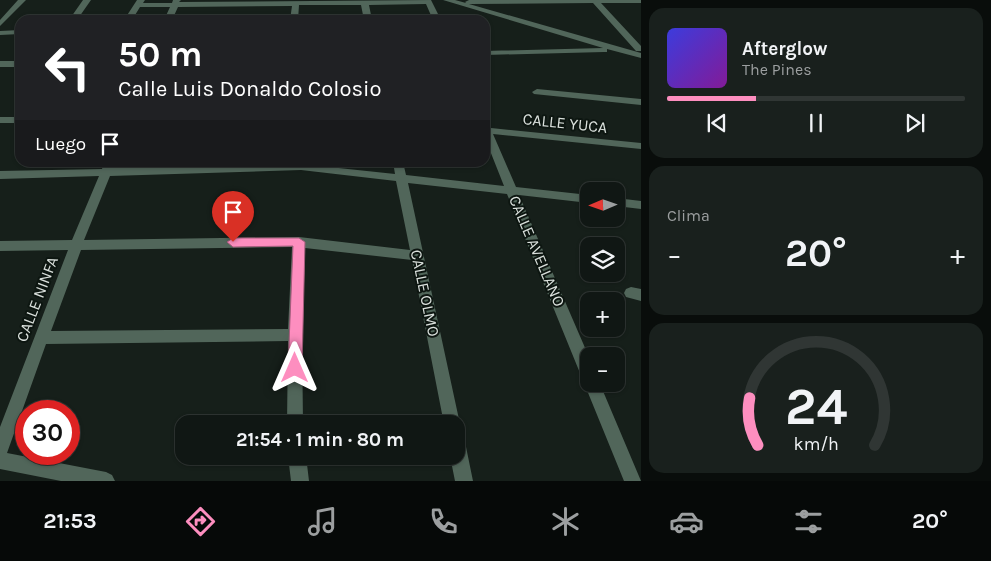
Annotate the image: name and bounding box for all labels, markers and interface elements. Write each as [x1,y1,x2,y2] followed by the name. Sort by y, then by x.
[118,34,203,75] text: 50 m
[35,35,100,100] icon: left
[742,38,828,60] text: Afterglow
[742,60,812,79] text: The Pines
[118,76,382,102] text: Calle Luis Donaldo Colosio
[522,109,608,137] street label: CALLE YUCA
[703,109,731,137] icon: previous
[802,109,830,137] icon: pause
[901,109,929,137] icon: next
[96,130,124,158] icon: arrive
[35,133,86,155] text: Luego
[580,182,625,228] north arrow
[580,182,625,392] map controls
[212,191,254,242] pin
[505,193,569,309] street label: CALLE AVELLANO
[219,198,247,226] icon: arrive
[667,206,710,225] text: Clima
[785,231,847,276] text: 20°
[580,237,625,282] button: layers
[667,238,682,271] text: −
[950,238,965,271] text: +
[407,248,443,338] street label: CALLE OLMO
[12,254,62,344] street label: CALLE NINFA
[580,292,625,337] button: +
[268,341,320,393] position arrow
[580,347,625,392] button: −
[785,376,847,437] text: 24
[15,400,80,465] speed limit sign: 30
[236,429,404,451] text: 21:54 · 1 min · 80 m
[793,434,839,455] text: km/h
[183,504,218,539] icon: directions
[305,504,340,539] icon: music
[426,504,461,539] icon: phone
[548,504,583,539] icon: climate
[669,504,704,539] icon: car
[791,504,826,539] icon: filters
[43,508,97,534] text: 21:53
[912,508,948,534] text: 20°

